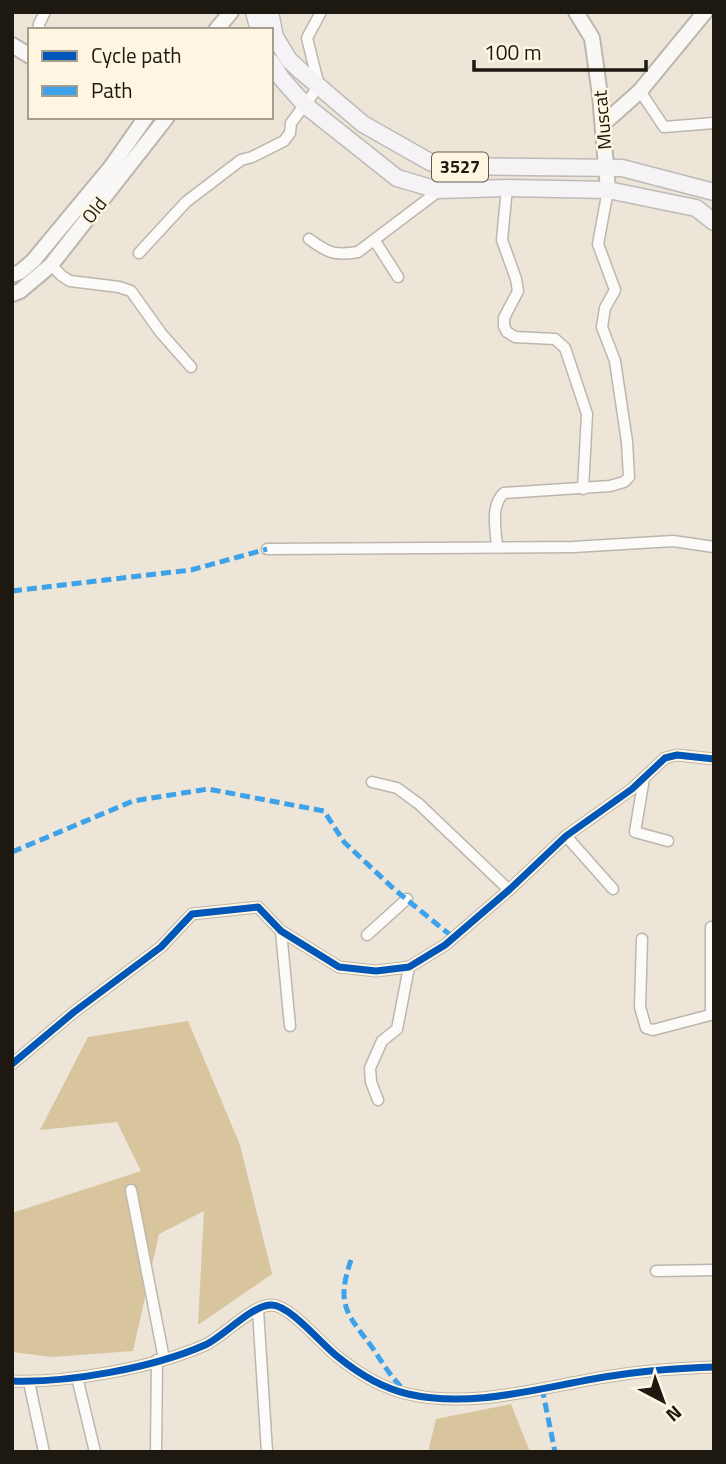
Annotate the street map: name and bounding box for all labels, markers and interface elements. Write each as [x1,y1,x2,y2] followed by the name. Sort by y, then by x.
[28,28,273,119] legend
[474,28,646,72] scale bar
[484,36,541,68] text: 100 m
[91,39,182,71] text: Cycle path
[91,74,133,106] text: Path
[584,89,619,151] street label: Muscat
[432,152,488,182] road number: 3527
[74,190,113,229] street label: Old
[628,1366,698,1436] north arrow
[660,1399,689,1429] text: N

